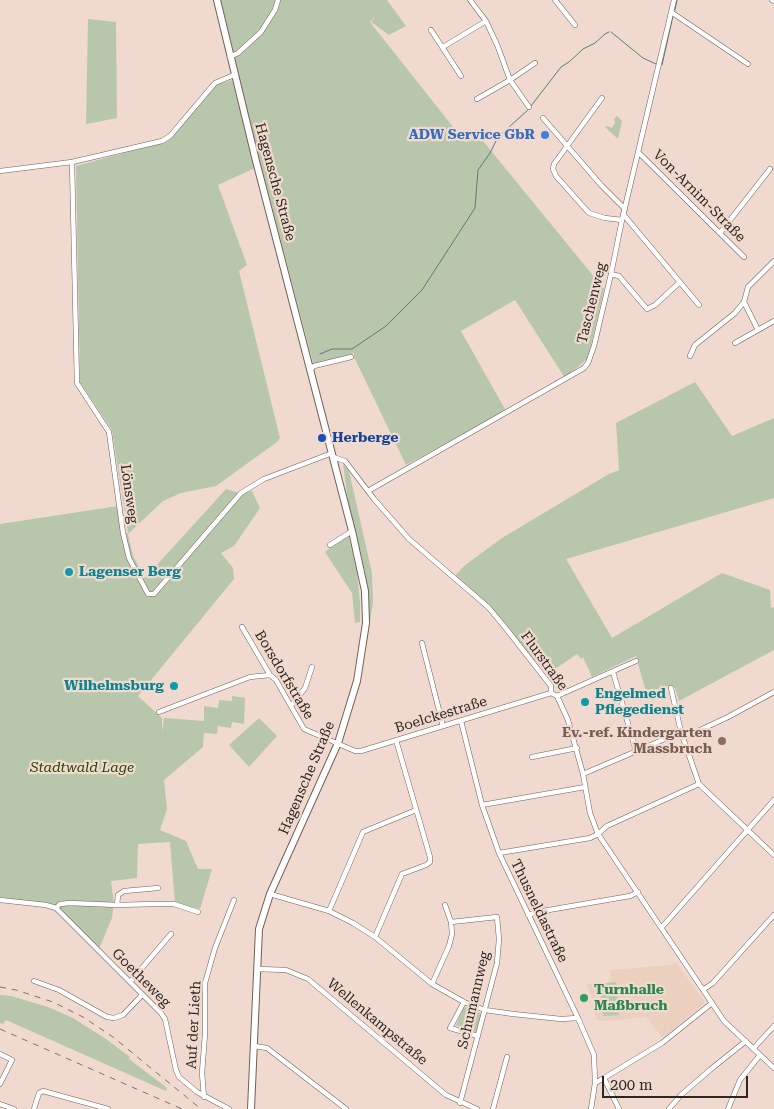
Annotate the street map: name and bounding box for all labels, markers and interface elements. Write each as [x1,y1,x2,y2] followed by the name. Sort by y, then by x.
[251,121,299,243] street label: Hagensche Straße
[409,127,535,143] place label: ADW Service GbR
[539,129,551,141] marker: ADW Service GbR
[649,146,749,246] street label: Von-Arnim-Straße
[574,261,610,345] street label: Taschenweg
[332,430,398,446] place label: Herberge
[316,432,328,444] marker: Herberge
[117,463,141,525] street label: Lönsweg
[79,564,181,580] place label: Lagenser Berg
[63,566,75,578] marker: Lagenser Berg
[251,628,317,722] street label: Borsdorfstraße
[517,628,571,694] street label: Flurstraße
[64,678,164,694] place label: Wilhelmsburg
[168,680,180,692] marker: Wilhelmsburg
[595,686,684,719] place label: Engelmed Pflegedienst
[393,693,489,737] street label: Boelckestraße
[579,696,591,708] marker: Engelmed Pflegedienst
[276,719,338,837] street label: Hagensche Straße
[562,725,712,758] place label: Ev.-ref. Kindergarten Massbruch
[716,735,728,747] marker: Ev.-ref. Kindergarten Massbruch
[30,760,134,776] park label: Stadtwald Lage
[507,857,571,965] street label: Thusneldastraße
[108,945,174,1011] street label: Goetheweg
[455,950,493,1050] street label: Schumannweg
[323,975,431,1069] street label: Wellenkampstraße
[183,980,205,1070] street label: Auf der Lieth
[594,982,668,1014] place label: Turnhalle Maßbruch
[578,992,590,1004] marker: Turnhalle Maßbruch
[604,1066,750,1098] scale bar
[610,1076,653,1094] text: 200 m

